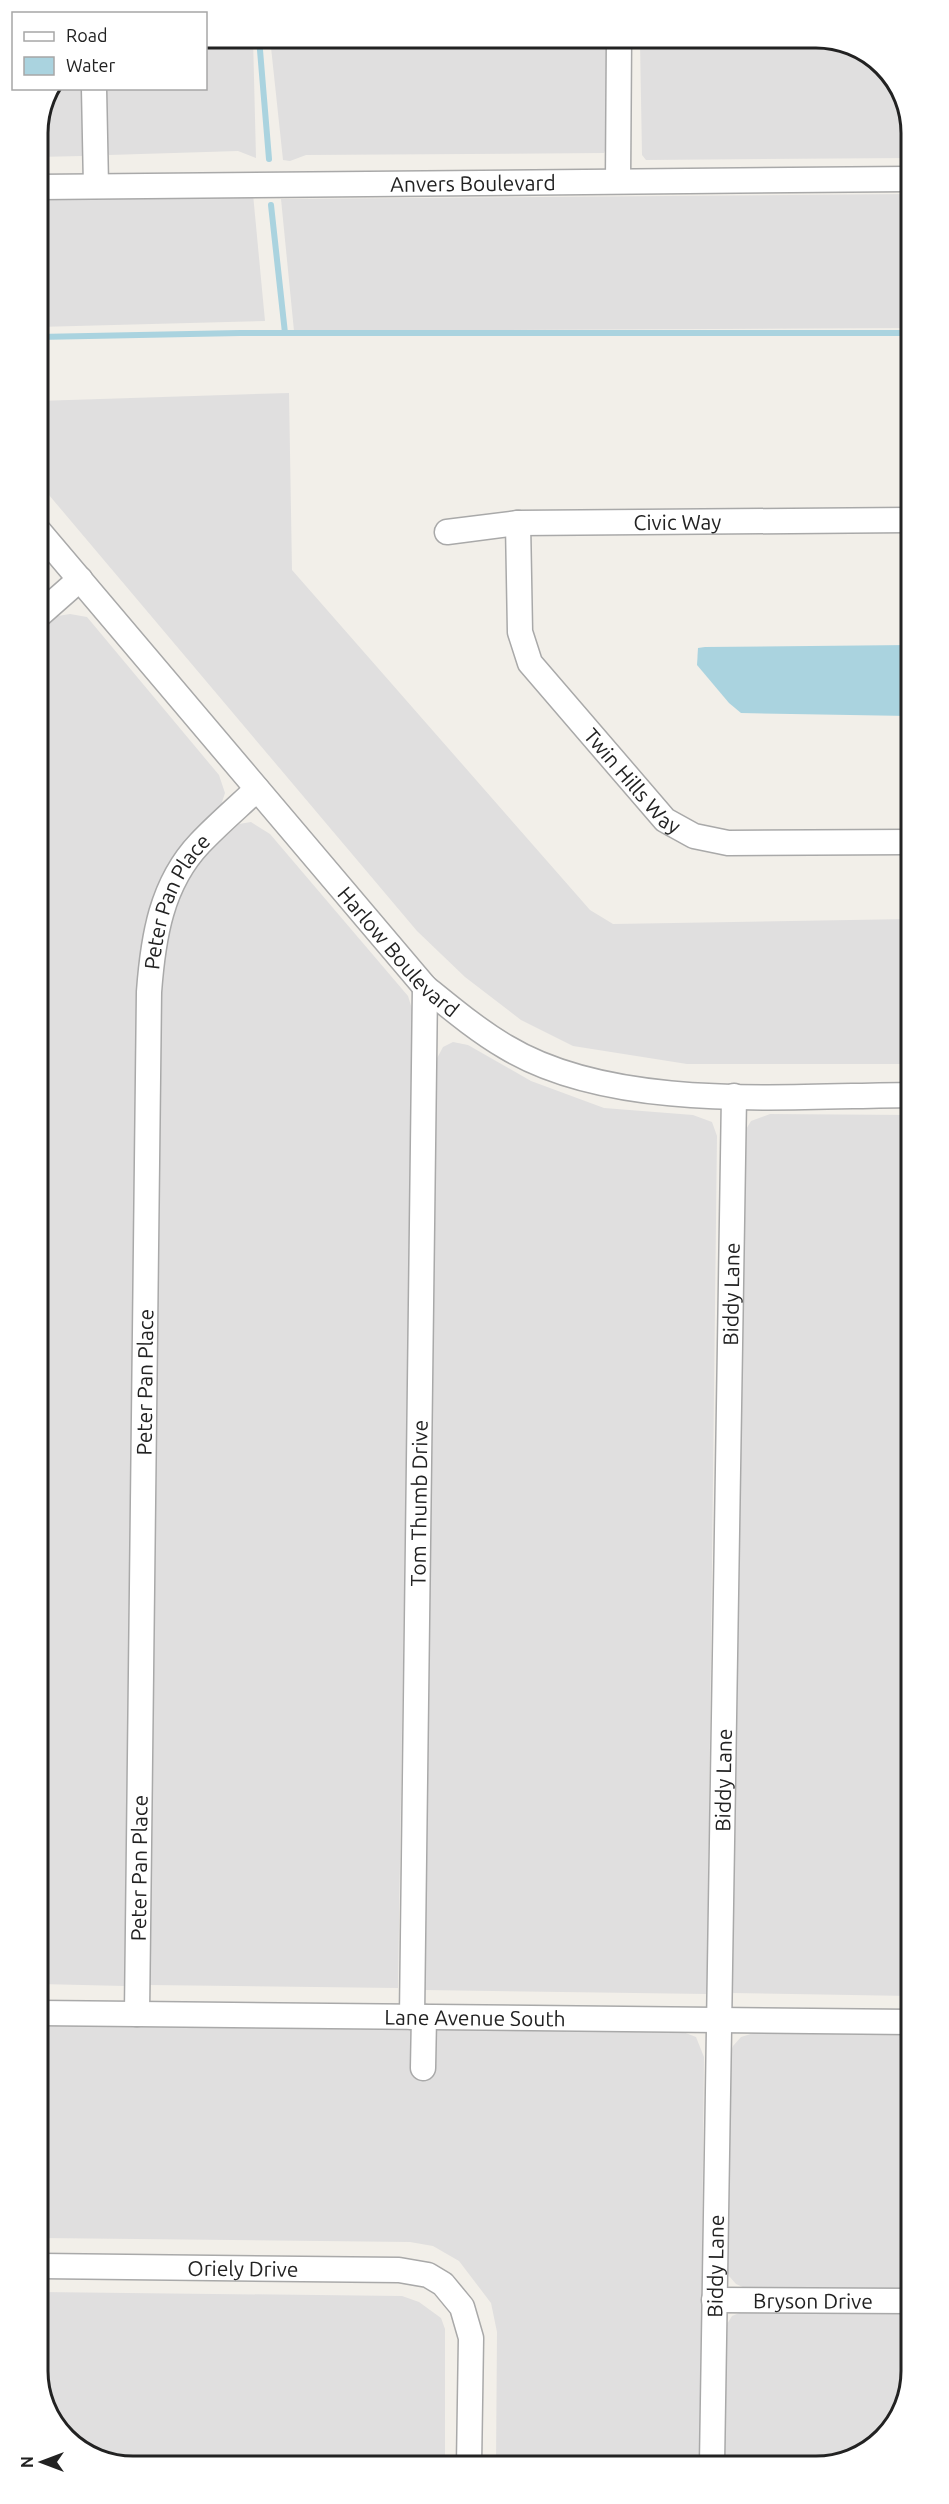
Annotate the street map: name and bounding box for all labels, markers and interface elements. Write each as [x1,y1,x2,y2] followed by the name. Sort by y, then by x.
[12,12,207,90] legend
[66,25,108,45] text: Road
[66,55,116,75] text: Water
[390,170,556,196] street label: Anvers Boulevard
[633,509,721,534] street label: Civic Way
[579,723,685,838] street label: Twin Hills Way
[139,829,214,971] street label: Peter Pan Place
[333,882,464,1022] street label: Harlow Boulevard
[718,1242,744,1346] street label: Biddy Lane
[132,1309,157,1455] street label: Peter Pan Place
[405,1420,432,1586] street label: Tom Thumb Drive
[710,1728,736,1832] street label: Biddy Lane
[126,1795,152,1941] street label: Peter Pan Place
[384,2005,566,2030] street label: Lane Avenue South
[702,2214,728,2318] street label: Biddy Lane
[187,2256,299,2281] street label: Oriely Drive
[753,2288,873,2313] street label: Bryson Drive
[12,2432,72,2492] north arrow
[18,2456,36,2468] text: N

